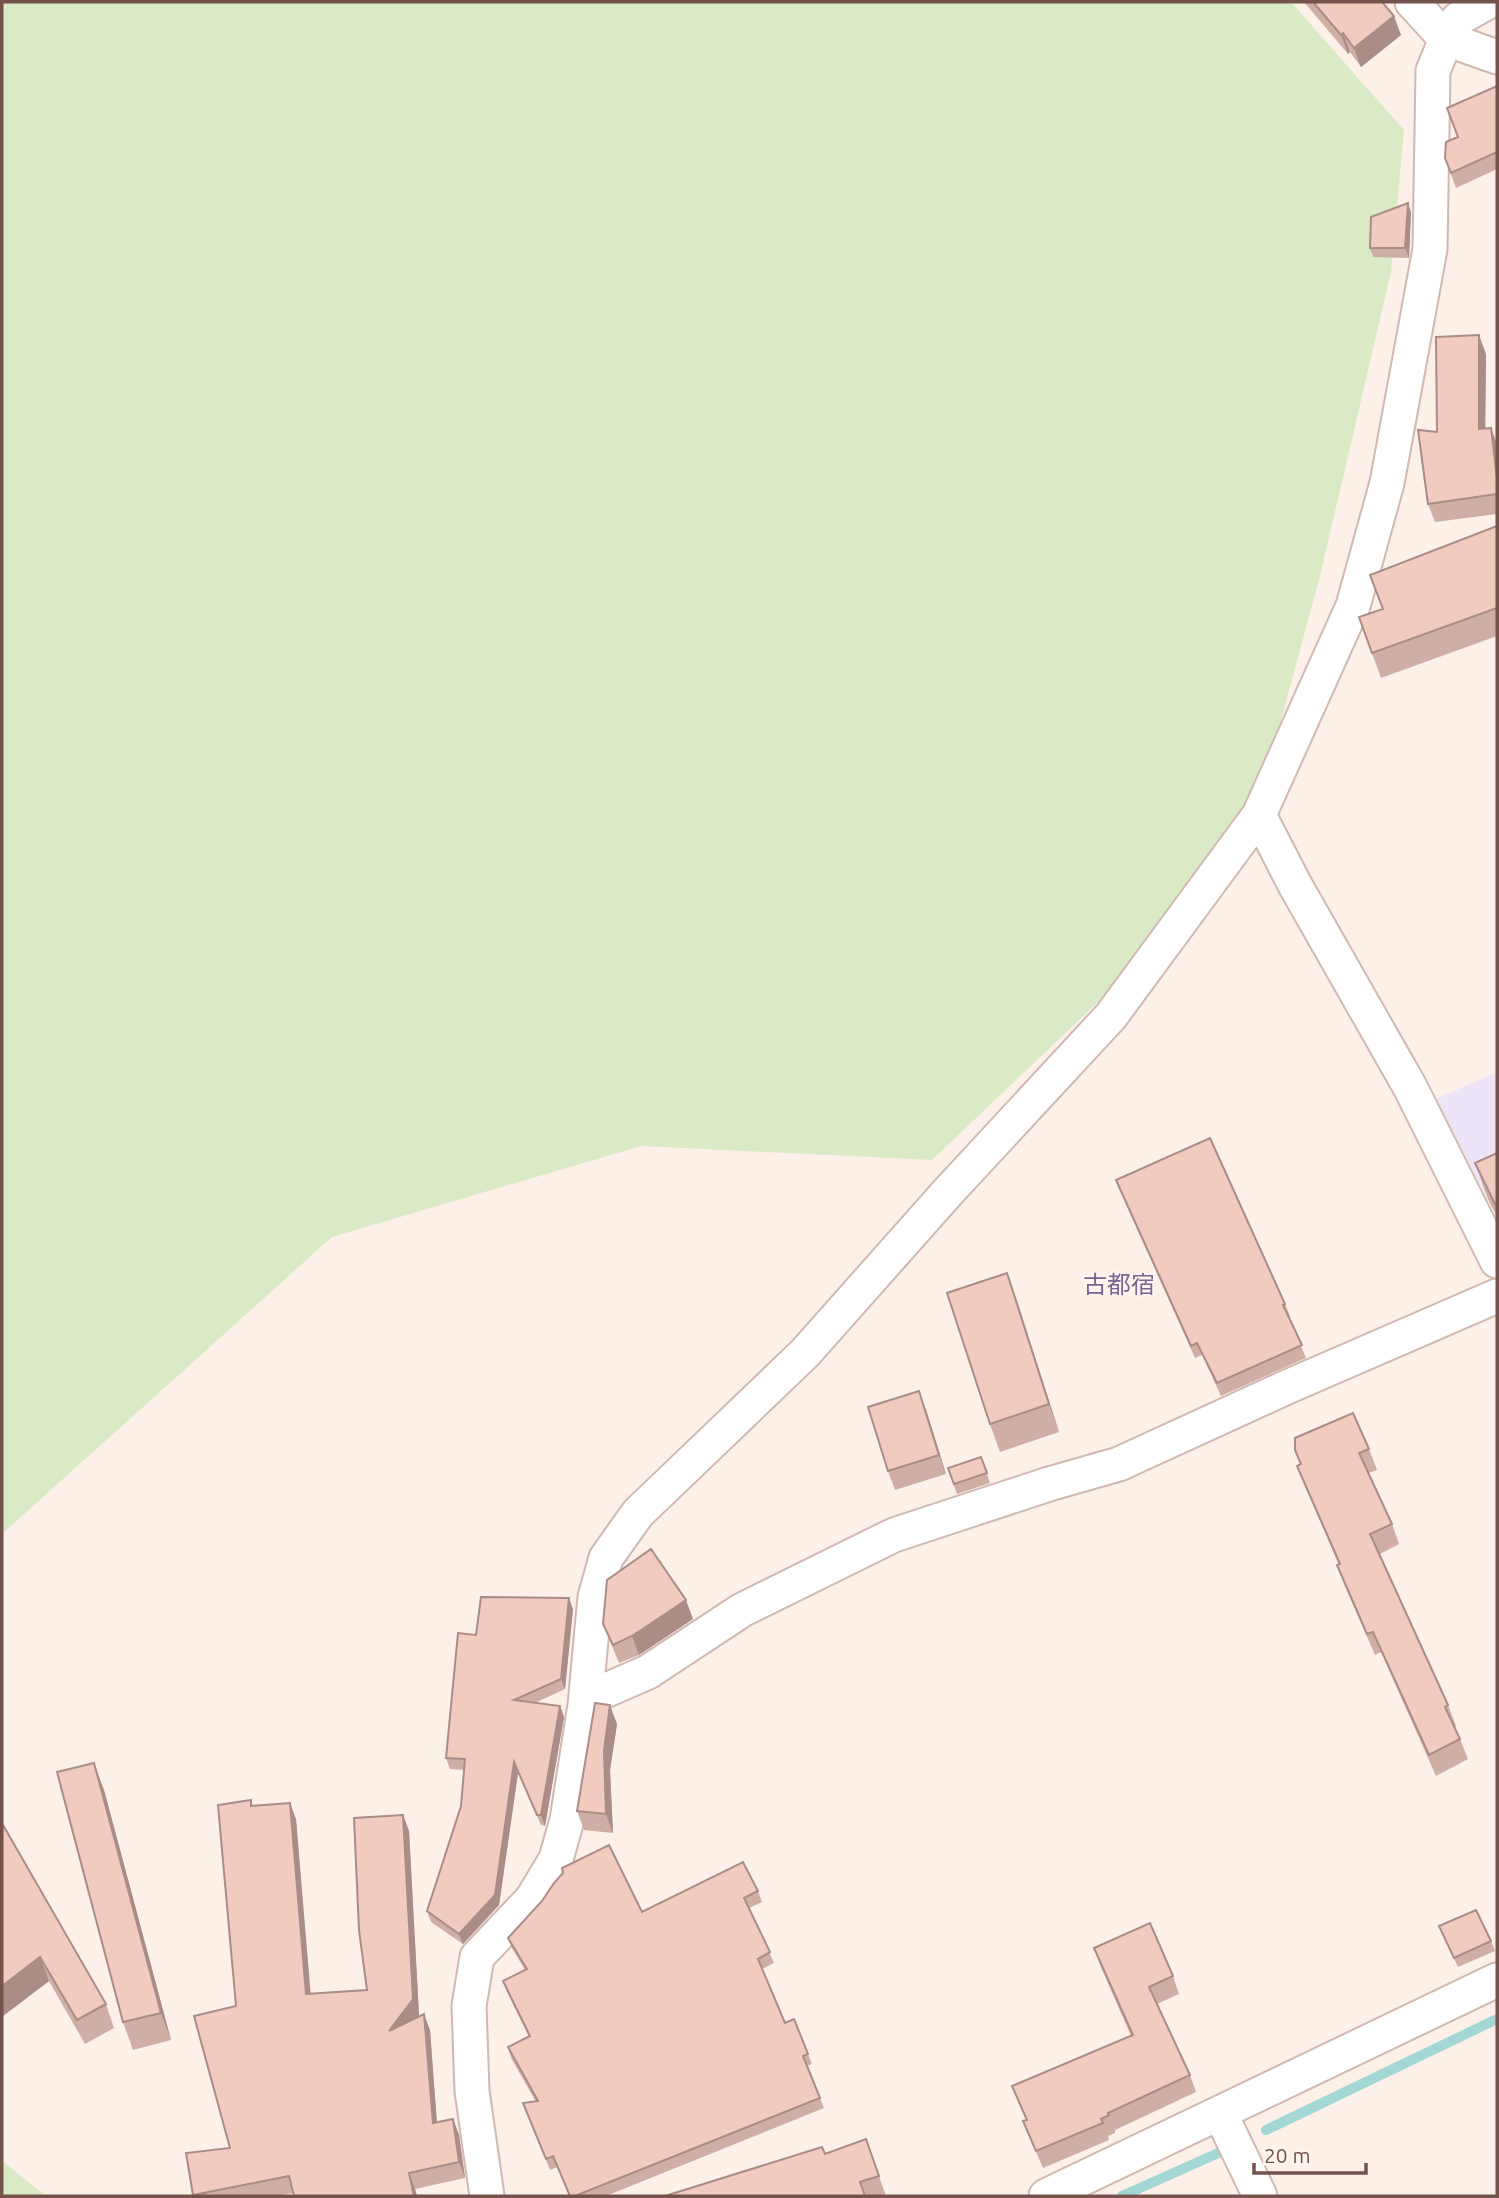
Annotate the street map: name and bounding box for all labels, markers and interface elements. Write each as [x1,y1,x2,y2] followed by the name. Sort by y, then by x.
[1083,1271,1155,1298] district label: 古都宿
[1254,2132,1366,2176] scale bar
[1264,2143,1311,2167] text: 20 m

